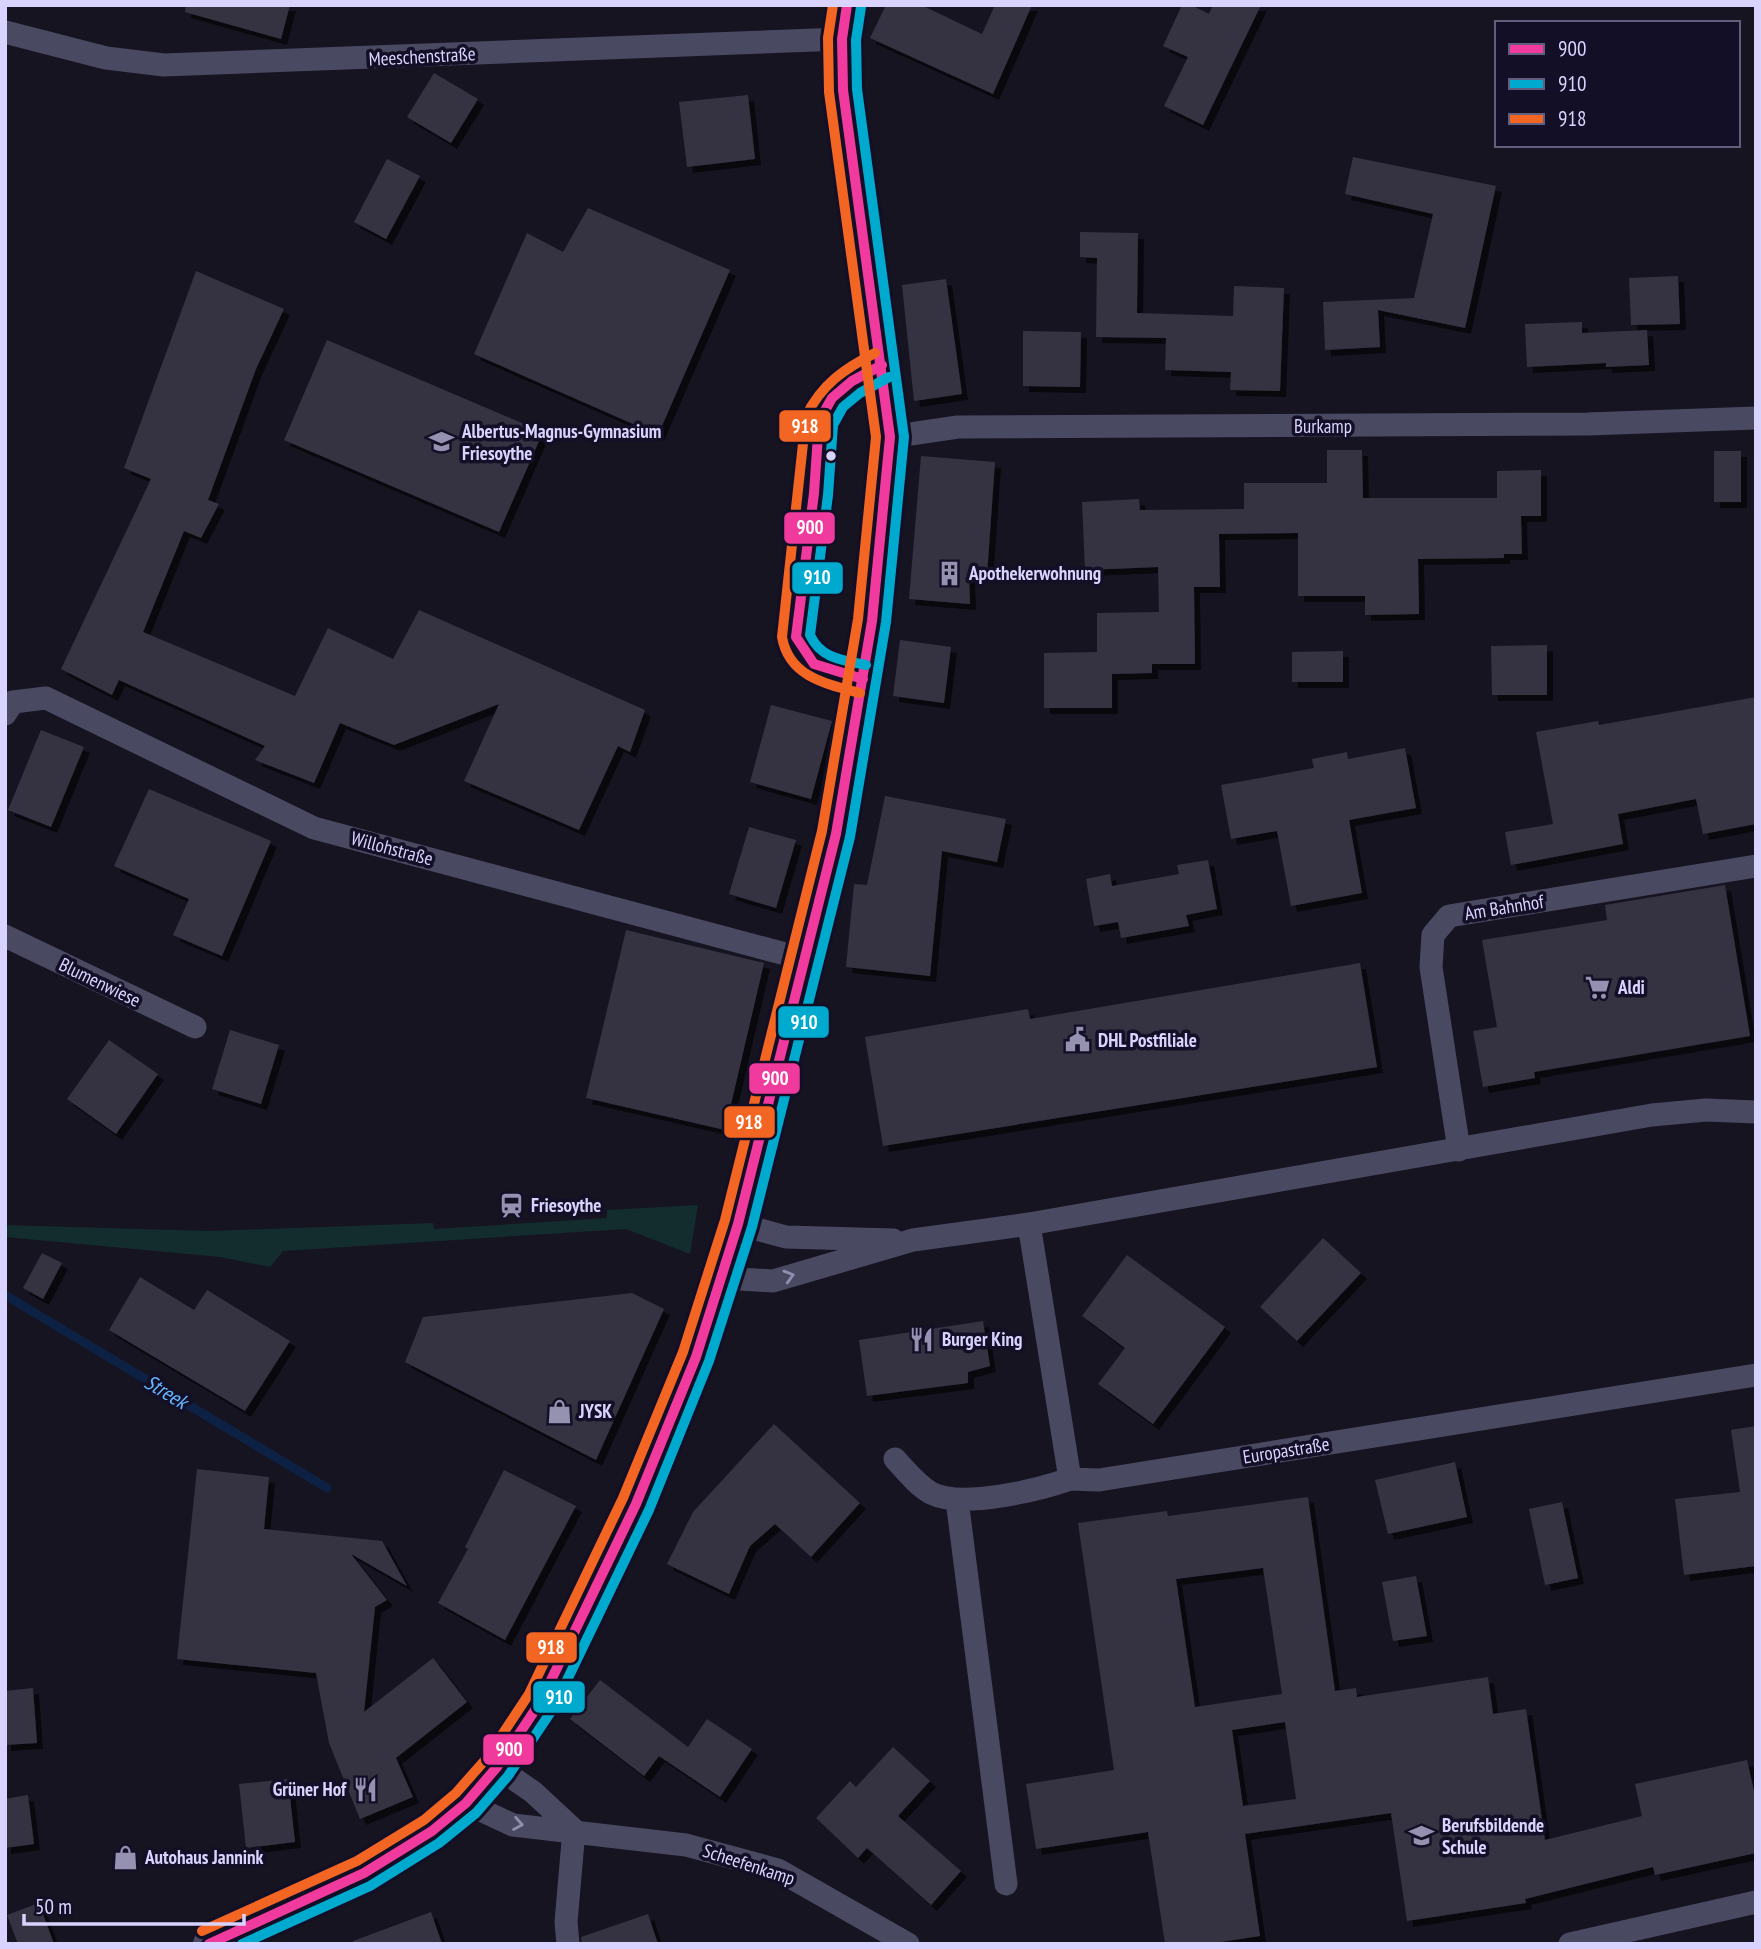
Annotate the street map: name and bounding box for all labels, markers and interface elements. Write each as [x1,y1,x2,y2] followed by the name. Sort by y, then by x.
[1495,21,1740,147] legend
[1558,35,1586,62] text: 900
[368,41,476,71] street label: Meeschenstraße
[1558,70,1586,97] text: 910
[1558,105,1586,132] text: 918
[778,409,832,443] line badge: 918
[791,414,819,438] text: 918
[1294,414,1352,438] street label: Burkamp
[461,419,661,465] place label: Albertus-Magnus-Gymnasium Friesoythe
[428,428,456,456] school or university icon: Albertus-Magnus-Gymnasium Friesoythe
[824,449,838,463] unlabelled marker
[783,511,836,545] line badge: 900
[796,515,824,539] text: 900
[935,559,963,587] building icon: Apothekerwohnung
[791,561,844,595] line badge: 910
[968,561,1101,585] place label: Apothekerwohnung
[803,565,831,589] text: 910
[348,826,436,870] street label: Willohstraße
[1463,889,1546,925] street label: Am Bahnhof
[55,952,145,1012] street label: Blumenwiese
[1584,973,1612,1001] supermarket icon: Aldi
[1617,975,1645,999] place label: Aldi
[777,1005,830,1039] line badge: 910
[790,1010,818,1034] text: 910
[1064,1026,1092,1054] public building icon: DHL Postfiliale
[1098,1028,1197,1052] place label: DHL Postfiliale
[748,1062,801,1095] line badge: 900
[761,1066,789,1090] text: 900
[723,1105,776,1139] line badge: 918
[735,1110,763,1134] text: 918
[497,1191,525,1219] station icon: Friesoythe
[531,1193,601,1217] place label: Friesoythe
[783,1270,795,1285] one-way arrow
[908,1325,936,1353] restaurant icon: Burger King
[942,1327,1022,1351] place label: Burger King
[140,1368,195,1416] water label: Streek
[545,1397,573,1425] shop icon: JYSK
[578,1399,612,1423] place label: JYSK
[1241,1431,1331,1469] street label: Europastraße
[525,1631,578,1664] line badge: 918
[537,1635,565,1659] text: 918
[532,1680,586,1714] line badge: 910
[545,1685,573,1709] text: 910
[482,1733,535,1766] line badge: 900
[495,1737,523,1761] text: 900
[352,1775,380,1803] restaurant icon: Grüner Hof
[273,1777,347,1801] place label: Grüner Hof
[1442,1813,1544,1859] place label: Berufsbildende Schule
[512,1816,524,1831] one-way arrow
[1408,1822,1436,1850] school or university icon: Berufsbildende Schule
[700,1838,798,1890] street label: Scheefenkamp
[111,1843,139,1871] shop icon: Autohaus Jannink
[144,1845,264,1869] place label: Autohaus Jannink
[24,1882,245,1926] scale bar
[35,1893,72,1920] text: 50 m

